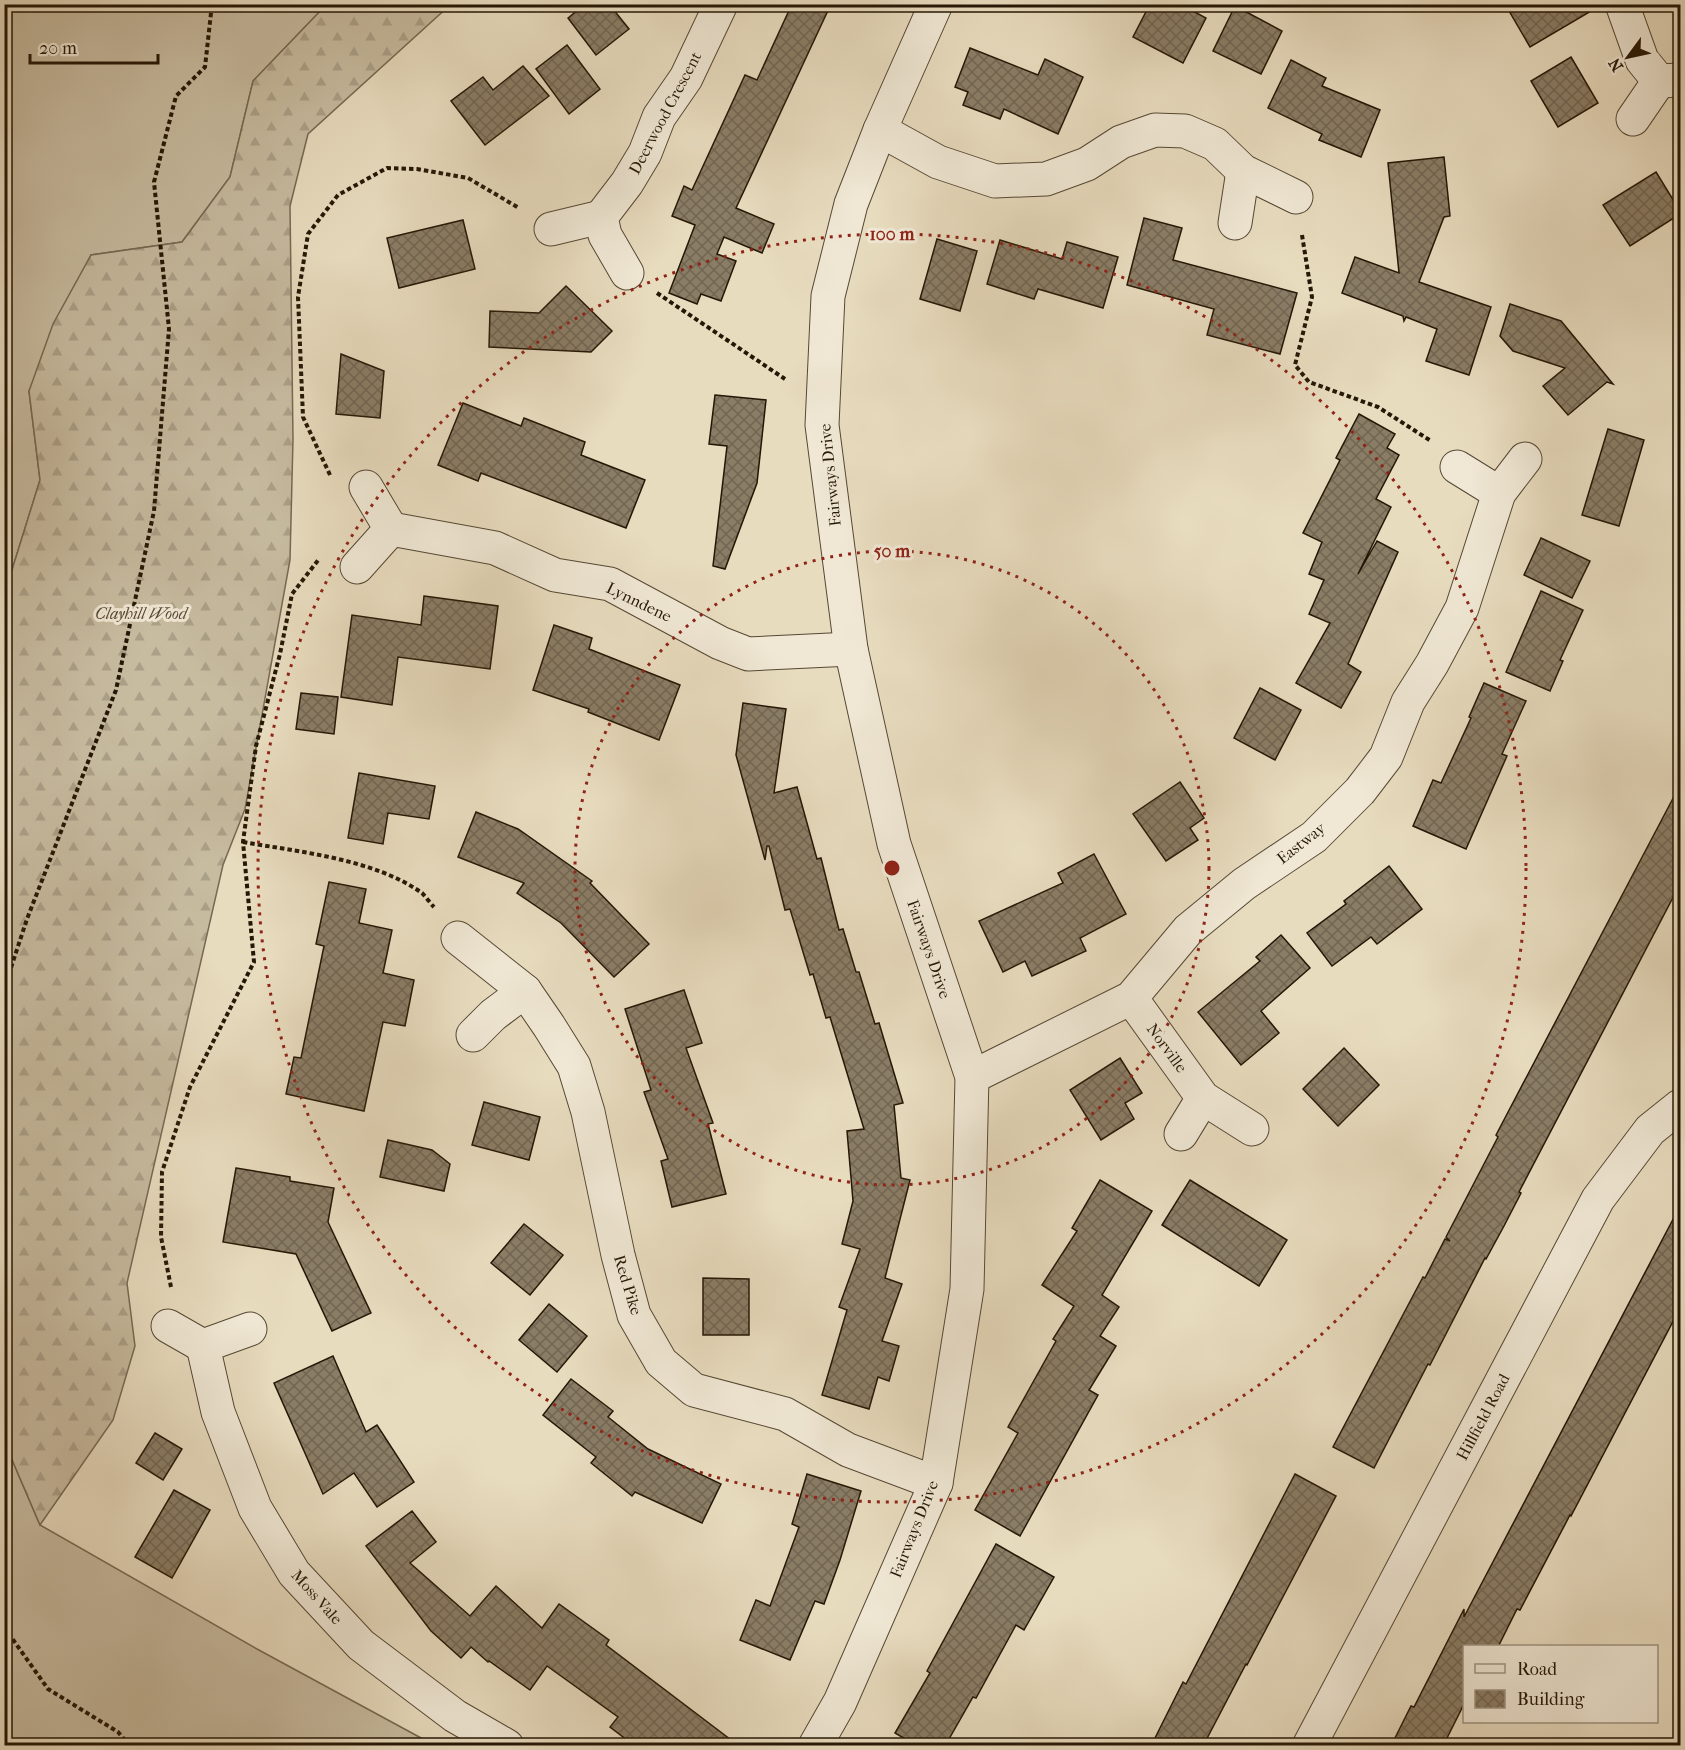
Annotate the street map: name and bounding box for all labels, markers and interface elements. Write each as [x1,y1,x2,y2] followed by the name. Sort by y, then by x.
[30,27,158,65] scale bar
[1598,27,1658,87] north arrow
[39,38,77,59] text: 20 m
[625,48,705,178] street label: Deerwood Crescent
[1604,54,1627,75] text: N
[869,224,916,245] text: 100 m
[815,423,845,527] street label: Fairways Drive
[874,541,911,562] text: 50 m
[603,578,675,626] street label: Lynndene
[95,604,189,623] park label: Clayhill Wood
[1273,818,1329,868] street label: Eastway
[882,858,902,878] centre of rings
[903,897,955,1001] street label: Fairways Drive
[1143,1020,1191,1076] street label: Norville
[610,1253,646,1317] street label: Red Pike
[1452,1370,1514,1463] street label: Hillfield Road
[886,1477,942,1580] street label: Fairways Drive
[288,1566,346,1628] street label: Moss Vale
[1463,1645,1658,1723] legend
[1517,1659,1557,1680] text: Road
[1517,1689,1585,1710] text: Building

